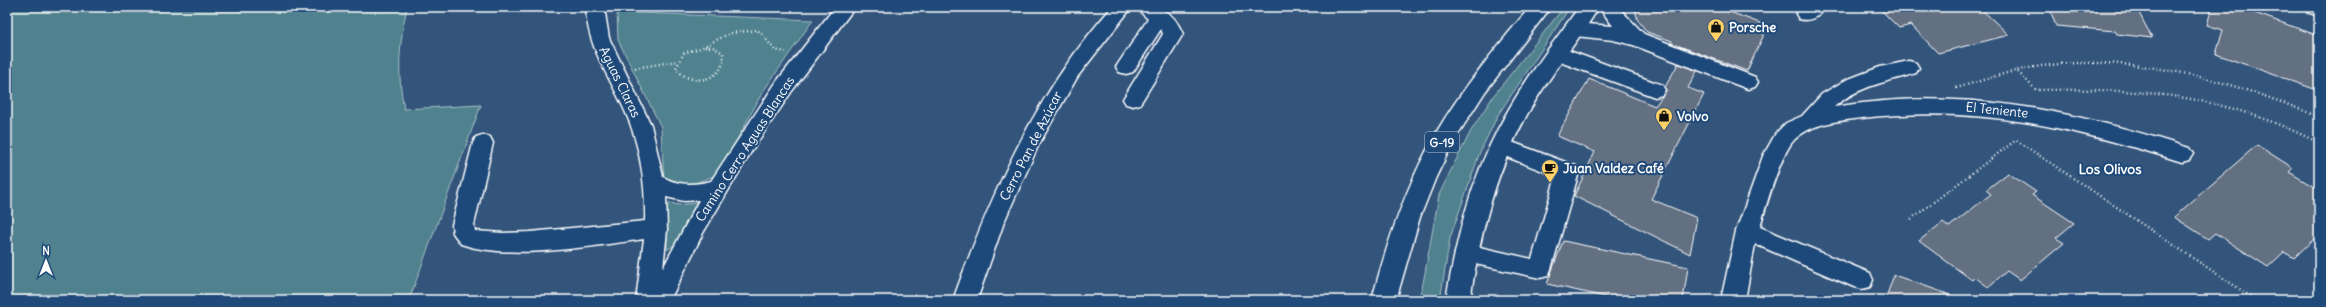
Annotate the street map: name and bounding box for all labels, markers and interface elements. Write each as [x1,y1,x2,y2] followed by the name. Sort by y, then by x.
[1706,17,1726,42] shop icon: Porsche
[1729,19,1776,36] place label: Porsche
[595,44,645,120] street label: Aguas Claras
[692,73,798,225] street label: Camino Cerro Aguas Blancas
[996,88,1066,204] street label: Cerro Pan de Azúcar
[1965,98,2029,122] street label: El Teniente
[1654,106,1674,131] shop icon: Volvo
[1677,108,1708,125] place label: Volvo
[1425,132,1459,152] road number: G-19
[1540,158,1560,183] cafe icon: Juan Valdez Café
[1563,160,1664,177] place label: Juan Valdez Café
[2078,160,2142,178] district label: Los Olivos
[26,241,66,281] north arrow
[42,244,50,258] text: N

